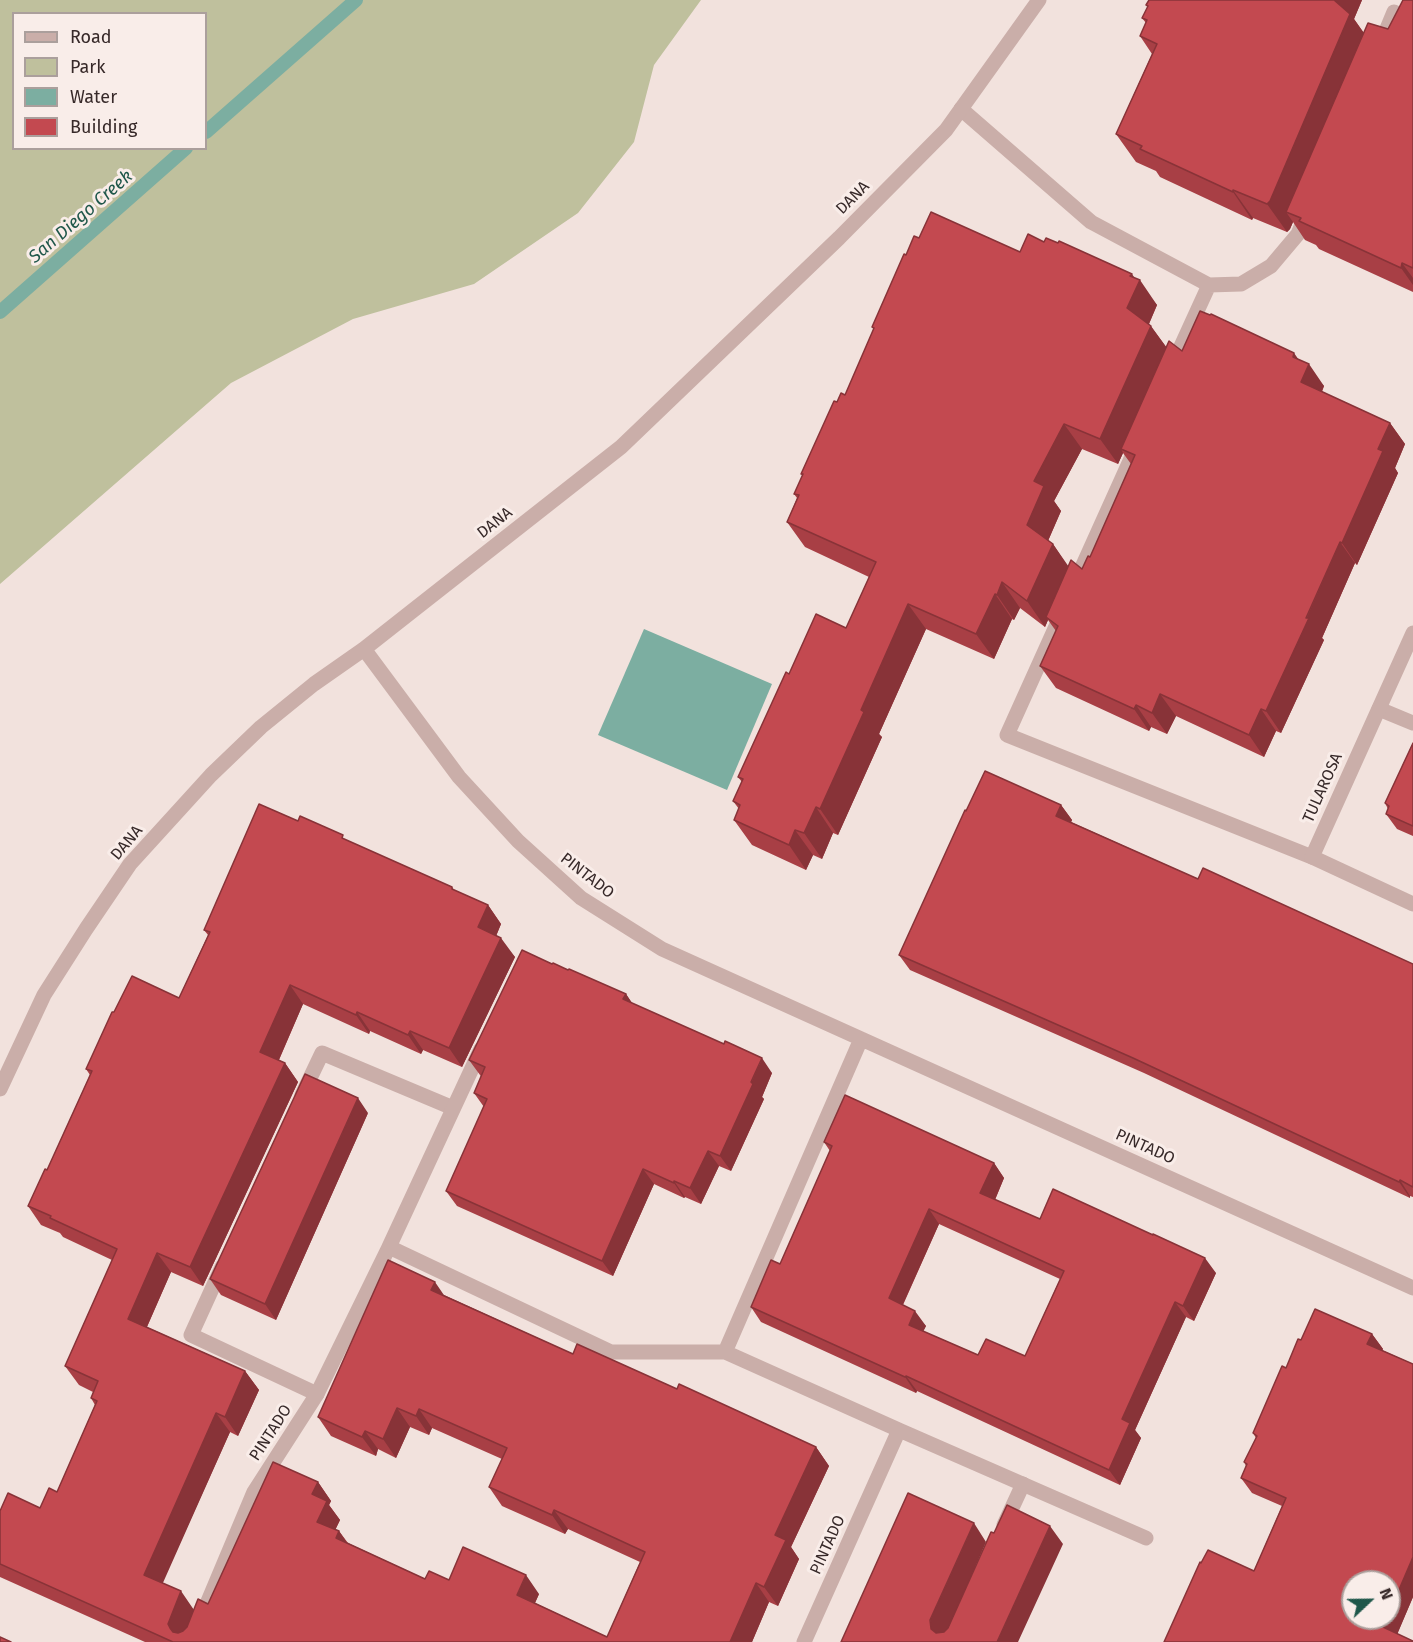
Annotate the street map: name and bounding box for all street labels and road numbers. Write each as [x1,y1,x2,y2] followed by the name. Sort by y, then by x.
[832,177,874,219] street label: DANA
[474,503,516,543] street label: DANA
[1299,750,1347,826] street label: TULAROSA
[107,822,147,864] street label: DANA
[556,849,618,903] street label: PINTADO
[1112,1125,1178,1169] street label: PINTADO
[246,1401,296,1465] street label: PINTADO
[806,1512,850,1578] street label: PINTADO

